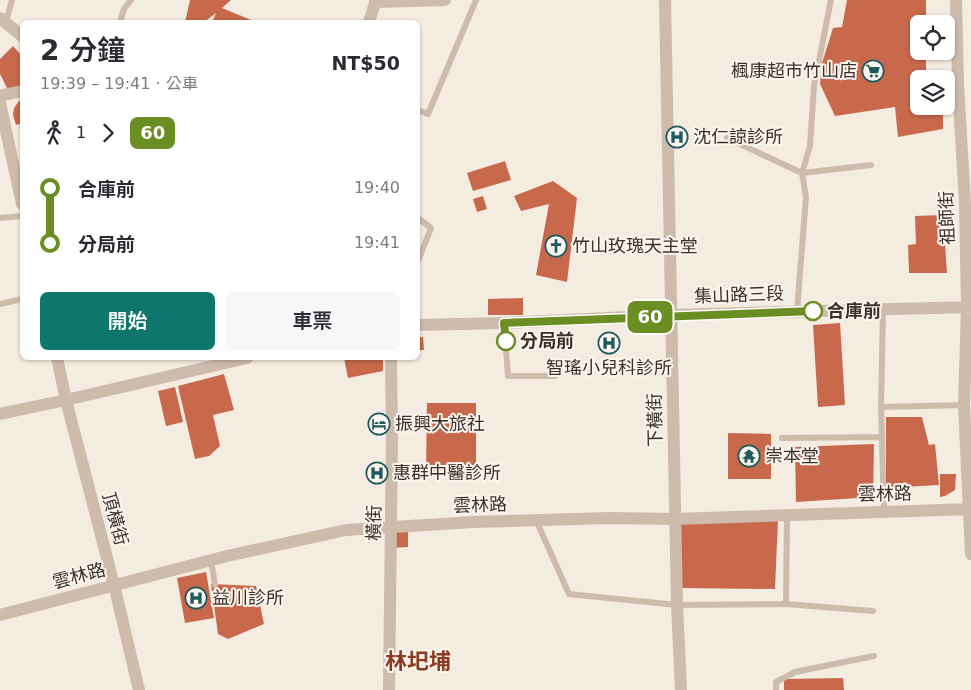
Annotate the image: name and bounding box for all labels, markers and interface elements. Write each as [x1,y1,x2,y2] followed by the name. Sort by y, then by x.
[910,15,955,115] map controls
[910,15,955,60] button: locate
[40,34,125,67] text: 2 分鐘
[331,52,400,74] text: NT$50
[861,59,885,83] supermarket icon: 楓康超市竹山店
[731,60,857,81] place label: 楓康超市竹山店
[910,70,955,115] button: layers
[40,74,198,93] text: 19:39 – 19:41 · 公車
[40,119,68,147] icon: walk
[94,119,122,147] icon: forward
[140,122,165,143] text: 60
[76,123,86,142] text: 1
[665,125,689,149] hospital icon: 沈仁諒診所
[693,126,783,147] place label: 沈仁諒診所
[78,178,135,200] text: 合庫前
[354,178,400,197] text: 19:40
[935,191,958,245] street label: 祖師街
[78,233,135,255] text: 分局前
[354,233,400,252] text: 19:41
[544,234,568,258] church icon: 竹山玫瑰天主堂
[572,235,698,256] place label: 竹山玫瑰天主堂
[694,282,784,307] street label: 集山路三段
[40,292,215,350] button: 開始
[225,292,400,350] button: 車票
[827,300,881,321] place label: 合庫前
[628,301,672,333] line badge: 60
[803,301,823,321] marker: 合庫前
[637,306,663,327] text: 60
[520,330,574,351] place label: 分局前
[496,331,516,351] marker: 分局前
[597,331,621,355] hospital icon: 智瑤小兒科診所
[546,357,672,378] place label: 智瑤小兒科診所
[644,393,665,447] street label: 下橫街
[367,412,391,436] hotel icon: 振興大旅社
[395,413,485,434] place label: 振興大旅社
[737,444,761,468] temple icon: 崇本堂
[765,445,819,466] place label: 崇本堂
[365,461,389,485] hospital icon: 惠群中醫診所
[393,462,501,483] place label: 惠群中醫診所
[858,483,912,504] street label: 雲林路
[98,490,133,548] street label: 頂橫街
[453,493,507,516] street label: 雲林路
[363,505,384,541] street label: 橫街
[50,558,108,593] street label: 雲林路
[184,586,208,610] hospital icon: 益川診所
[212,587,284,608] place label: 益川診所
[385,649,451,674] district label: 林圯埔

